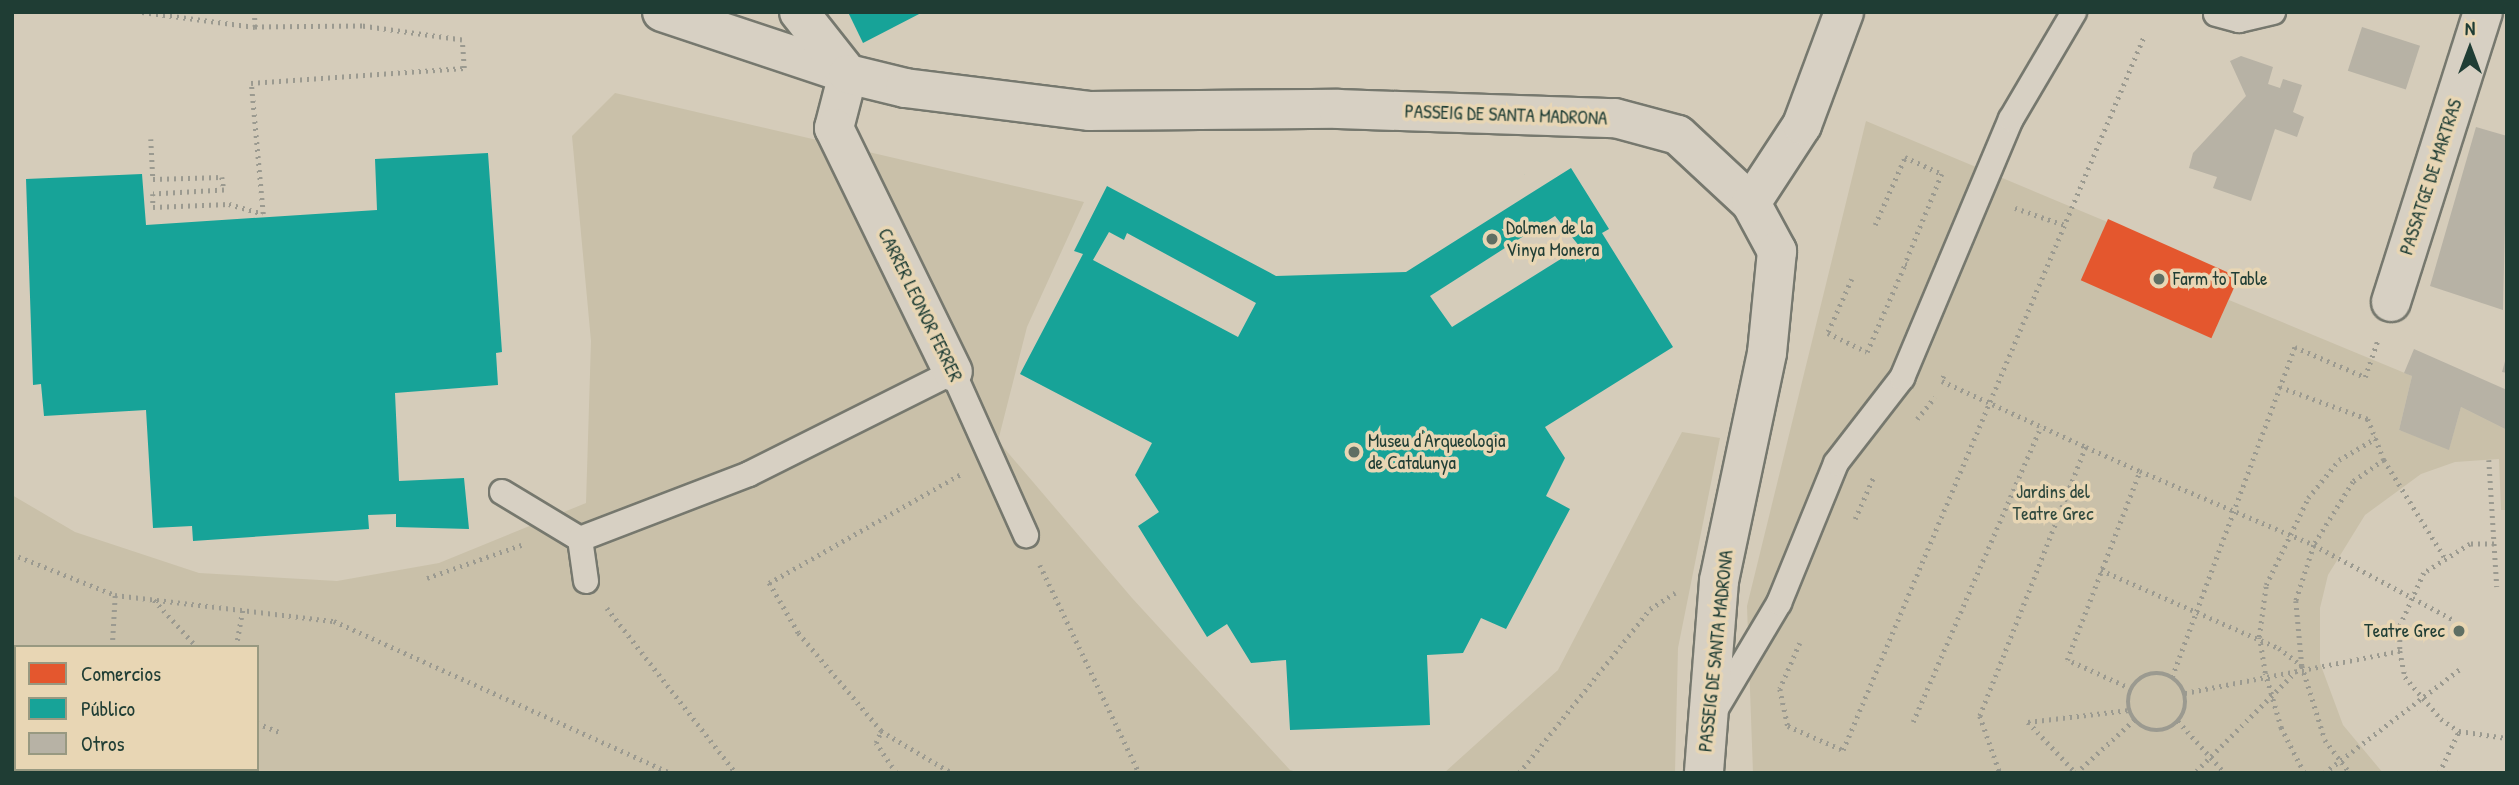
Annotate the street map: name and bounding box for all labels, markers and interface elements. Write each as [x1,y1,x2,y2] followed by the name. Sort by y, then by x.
[2435,14,2505,84] north arrow
[2465,15,2475,41] text: N
[2395,96,2467,258] street label: PASSATGE DE MARTRAS
[1404,100,1608,130] street label: PASSEIG DE SANTA MADRONA
[1506,217,1599,261] place label: Dolmen de la Vinya Monera
[873,225,967,385] street label: CARRER LEONOR FERRER
[1484,231,1500,247] marker: Dolmen de la Vinya Monera
[2173,268,2268,290] place label: Farm to Table
[2151,271,2167,287] marker: Farm to Table
[1368,430,1505,474] place label: Museu d'Arqueologia de Catalunya
[1346,444,1362,460] marker: Museu d'Arqueologia de Catalunya
[2012,481,2094,525] park label: Jardins del Teatre Grec
[1694,549,1738,753] street label: PASSEIG DE SANTA MADRONA
[2364,620,2445,642] place label: Teatre Grec
[2451,623,2467,639] marker: Teatre Grec
[14,645,259,771] legend
[81,659,161,688] text: Comercios
[81,694,135,723] text: Público
[81,729,125,758] text: Otros

